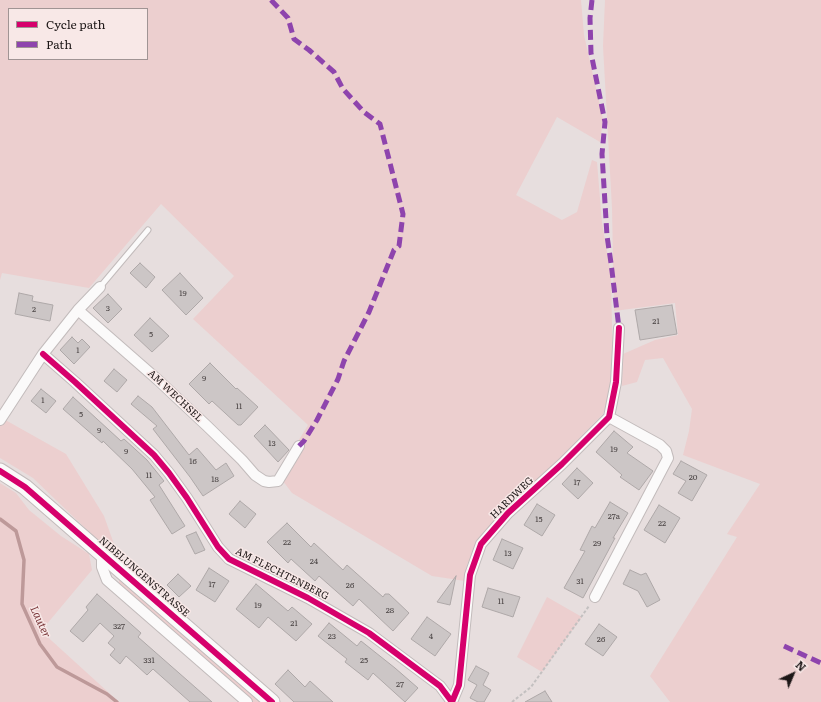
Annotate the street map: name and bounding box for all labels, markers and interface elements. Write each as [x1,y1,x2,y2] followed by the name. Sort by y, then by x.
[8,8,148,60] legend
[46,15,106,33] text: Cycle path
[46,35,72,53] text: Path
[179,289,187,299] house number: 19
[106,304,110,314] house number: 3
[32,305,36,315] house number: 2
[652,317,660,327] house number: 21
[149,330,153,340] house number: 5
[76,346,80,356] house number: 1
[145,367,205,425] street label: AM WECHSEL
[202,374,206,384] house number: 9
[41,396,45,406] house number: 1
[236,402,242,412] house number: 11
[79,410,83,420] house number: 5
[97,426,101,436] house number: 9
[268,439,276,449] house number: 13
[610,445,618,455] house number: 19
[124,447,128,457] house number: 9
[189,457,197,467] house number: 16
[146,471,152,481] house number: 11
[689,473,697,483] house number: 20
[488,474,536,522] street label: HARDWEG
[211,475,219,485] house number: 18
[573,478,581,488] house number: 17
[608,512,620,522] house number: 27a
[535,515,543,525] house number: 15
[658,519,666,529] house number: 22
[96,534,192,620] street label: NIBELUNGENSTRASSE
[283,538,291,548] house number: 22
[593,539,601,549] house number: 29
[233,545,331,603] street label: AM FLECHTENBERG
[504,549,512,559] house number: 13
[310,557,318,567] house number: 24
[576,577,584,587] house number: 31
[208,580,216,590] house number: 17
[346,581,354,591] house number: 26
[498,597,504,607] house number: 11
[254,601,262,611] house number: 19
[27,604,53,640] water label: Lauter
[386,606,394,616] house number: 28
[290,619,298,629] house number: 21
[113,622,125,632] house number: 327
[328,632,336,642] house number: 23
[429,632,433,642] house number: 4
[597,635,605,645] house number: 26
[773,654,813,694] north arrow
[143,656,155,666] house number: 331
[360,656,368,666] house number: 25
[792,656,810,674] text: N
[396,680,404,690] house number: 27

